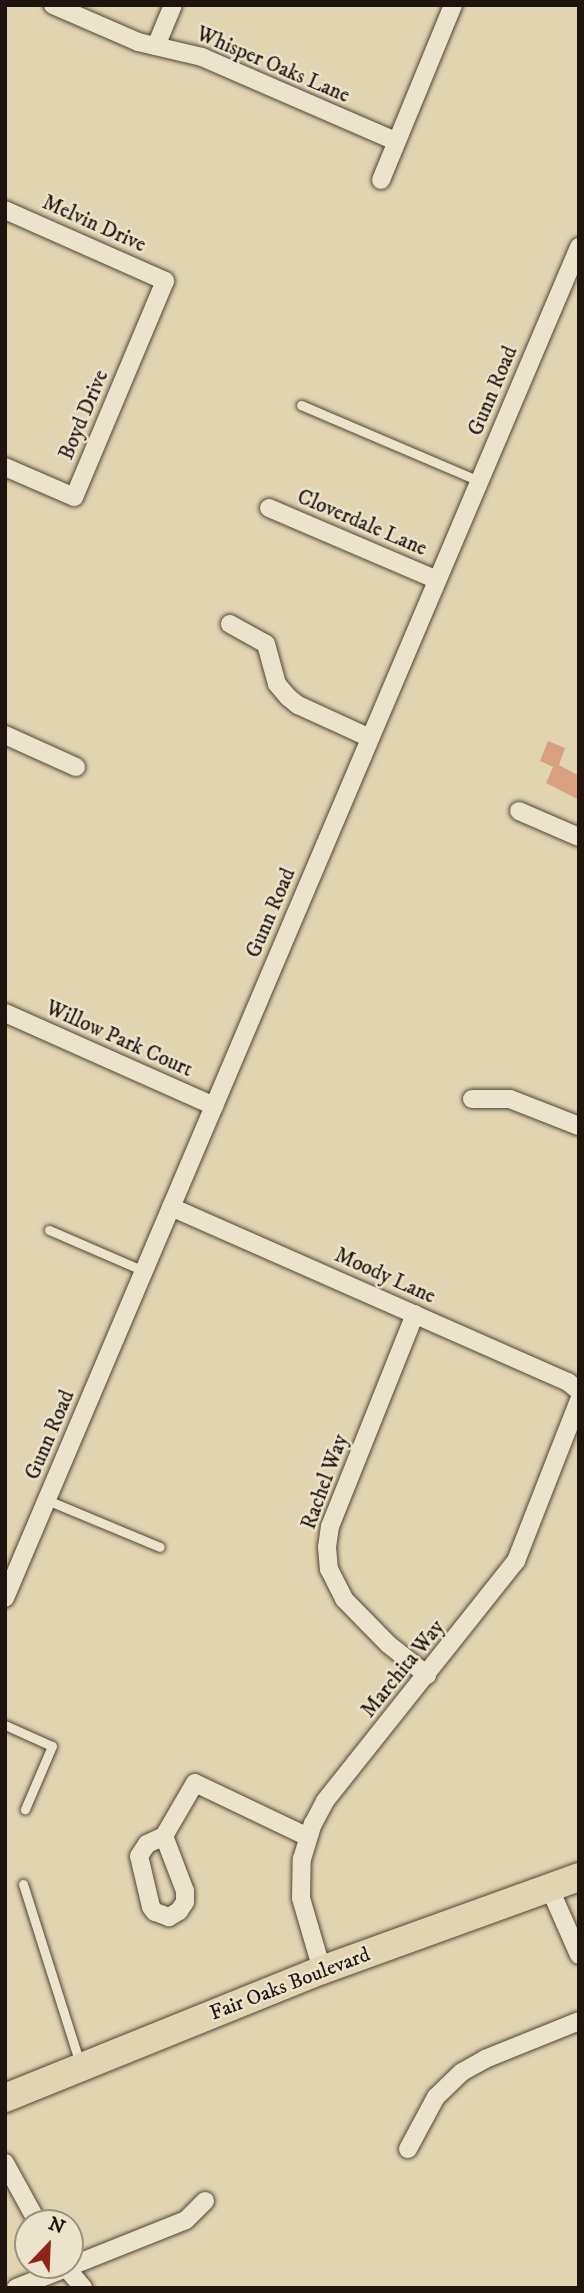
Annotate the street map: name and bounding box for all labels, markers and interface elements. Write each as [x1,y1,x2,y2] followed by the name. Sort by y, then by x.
[193,21,353,109] street label: Whisper Oaks Lane
[38,190,150,258] street label: Melvin Drive
[463,342,523,440] street label: Gunn Road
[54,366,114,464] street label: Boyd Drive
[293,484,431,562] street label: Cloverdale Lane
[241,864,301,962] street label: Gunn Road
[42,995,196,1083] street label: Willow Park Court
[331,1243,439,1309] street label: Moody Lane
[20,1386,80,1484] street label: Gunn Road
[296,1431,354,1533] street label: Rachel Way
[356,1615,450,1723] street label: Marchita Way
[206,1942,374,2026] street label: Fair Oaks Boulevard
[14,2209,84,2279] north arrow
[45,2212,68,2240] text: N

